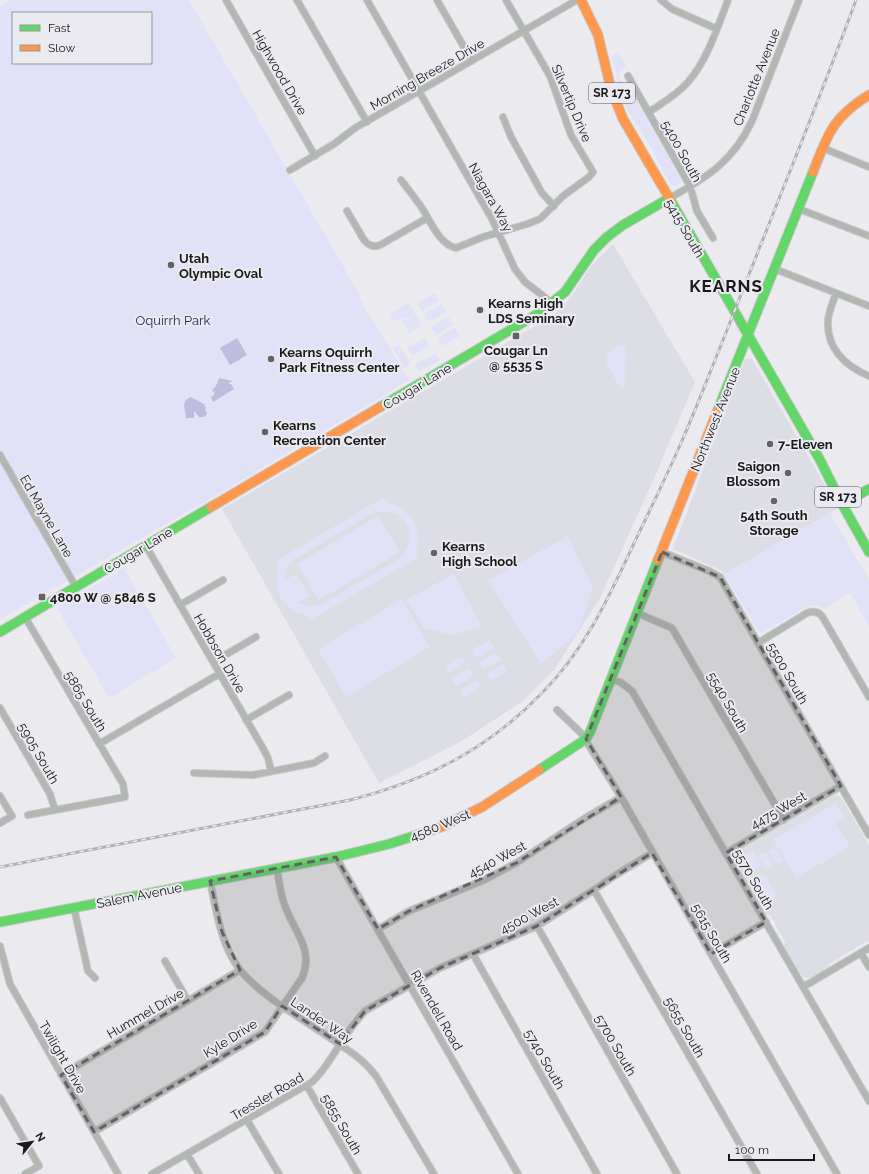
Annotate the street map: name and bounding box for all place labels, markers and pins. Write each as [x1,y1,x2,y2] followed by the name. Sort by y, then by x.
[179,251,263,281] place label: Utah Olympic Oval
[166,260,176,270] marker: Utah Olympic Oval
[488,296,575,326] place label: Kearns High LDS Seminary
[475,305,485,315] marker: Kearns High LDS Seminary
[511,331,521,341] marker: Cougar Ln @ 5535 S
[484,343,548,373] place label: Cougar Ln @ 5535 S
[279,345,399,375] place label: Kearns Oquirrh Park Fitness Center
[266,354,276,364] marker: Kearns Oquirrh Park Fitness Center
[273,418,386,448] place label: Kearns Recreation Center
[260,427,270,437] marker: Kearns Recreation Center
[778,437,833,452] place label: 7-Eleven
[765,439,775,449] marker: 7-Eleven
[726,459,780,489] place label: Saigon Blossom
[783,468,793,478] marker: Saigon Blossom
[769,496,779,506] marker: 54th South Storage
[740,508,808,538] place label: 54th South Storage
[442,539,518,569] place label: Kearns High School
[429,548,439,558] marker: Kearns High School
[50,590,156,605] place label: 4800 W @ 5846 S
[37,592,47,602] marker: 4800 W @ 5846 S

